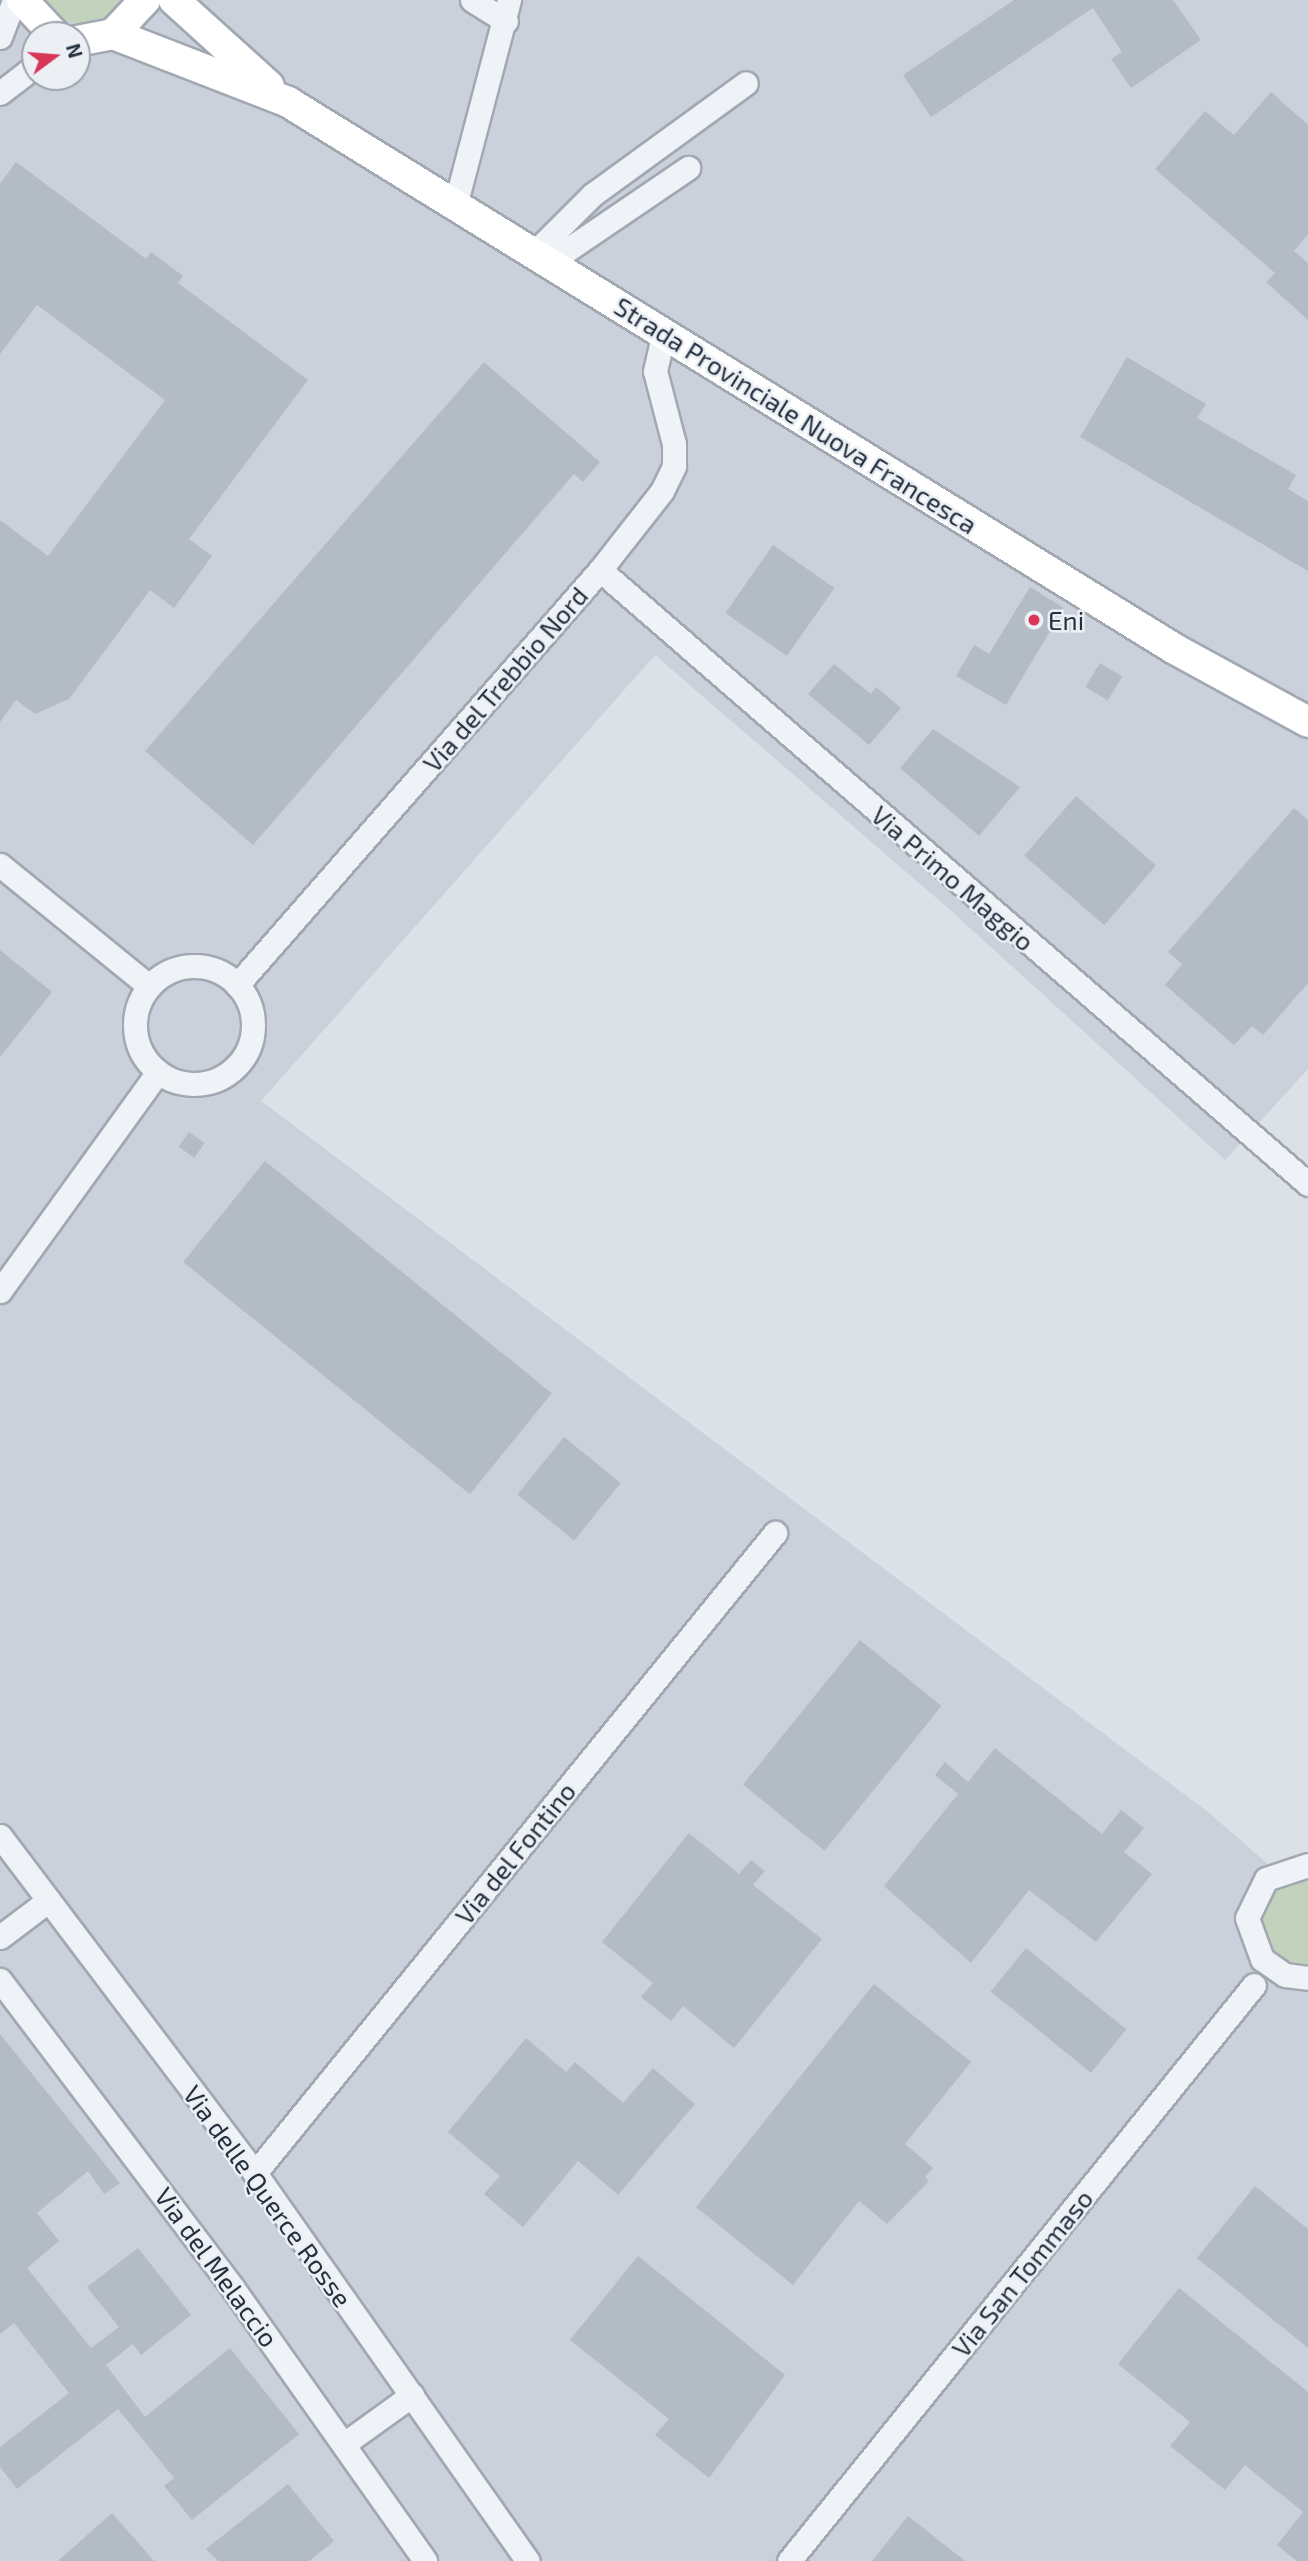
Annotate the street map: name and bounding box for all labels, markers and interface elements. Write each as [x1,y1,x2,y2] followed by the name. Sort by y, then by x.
[21,21,91,91] north arrow
[62,41,88,60] text: N
[609,290,983,540] street label: Strada Provinciale Nuova Francesca
[416,580,594,778] street label: Via del Trebbio Nord
[1048,604,1084,636] place label: Eni
[1026,612,1042,628] marker: Eni
[865,799,1041,957] street label: Via Primo Maggio
[448,1775,582,1931] street label: Via del Fontino
[177,2079,359,2313] street label: Via delle Querce Rosse
[149,2181,285,2353] street label: Via del Melaccio
[945,2183,1099,2363] street label: Via San Tommaso

